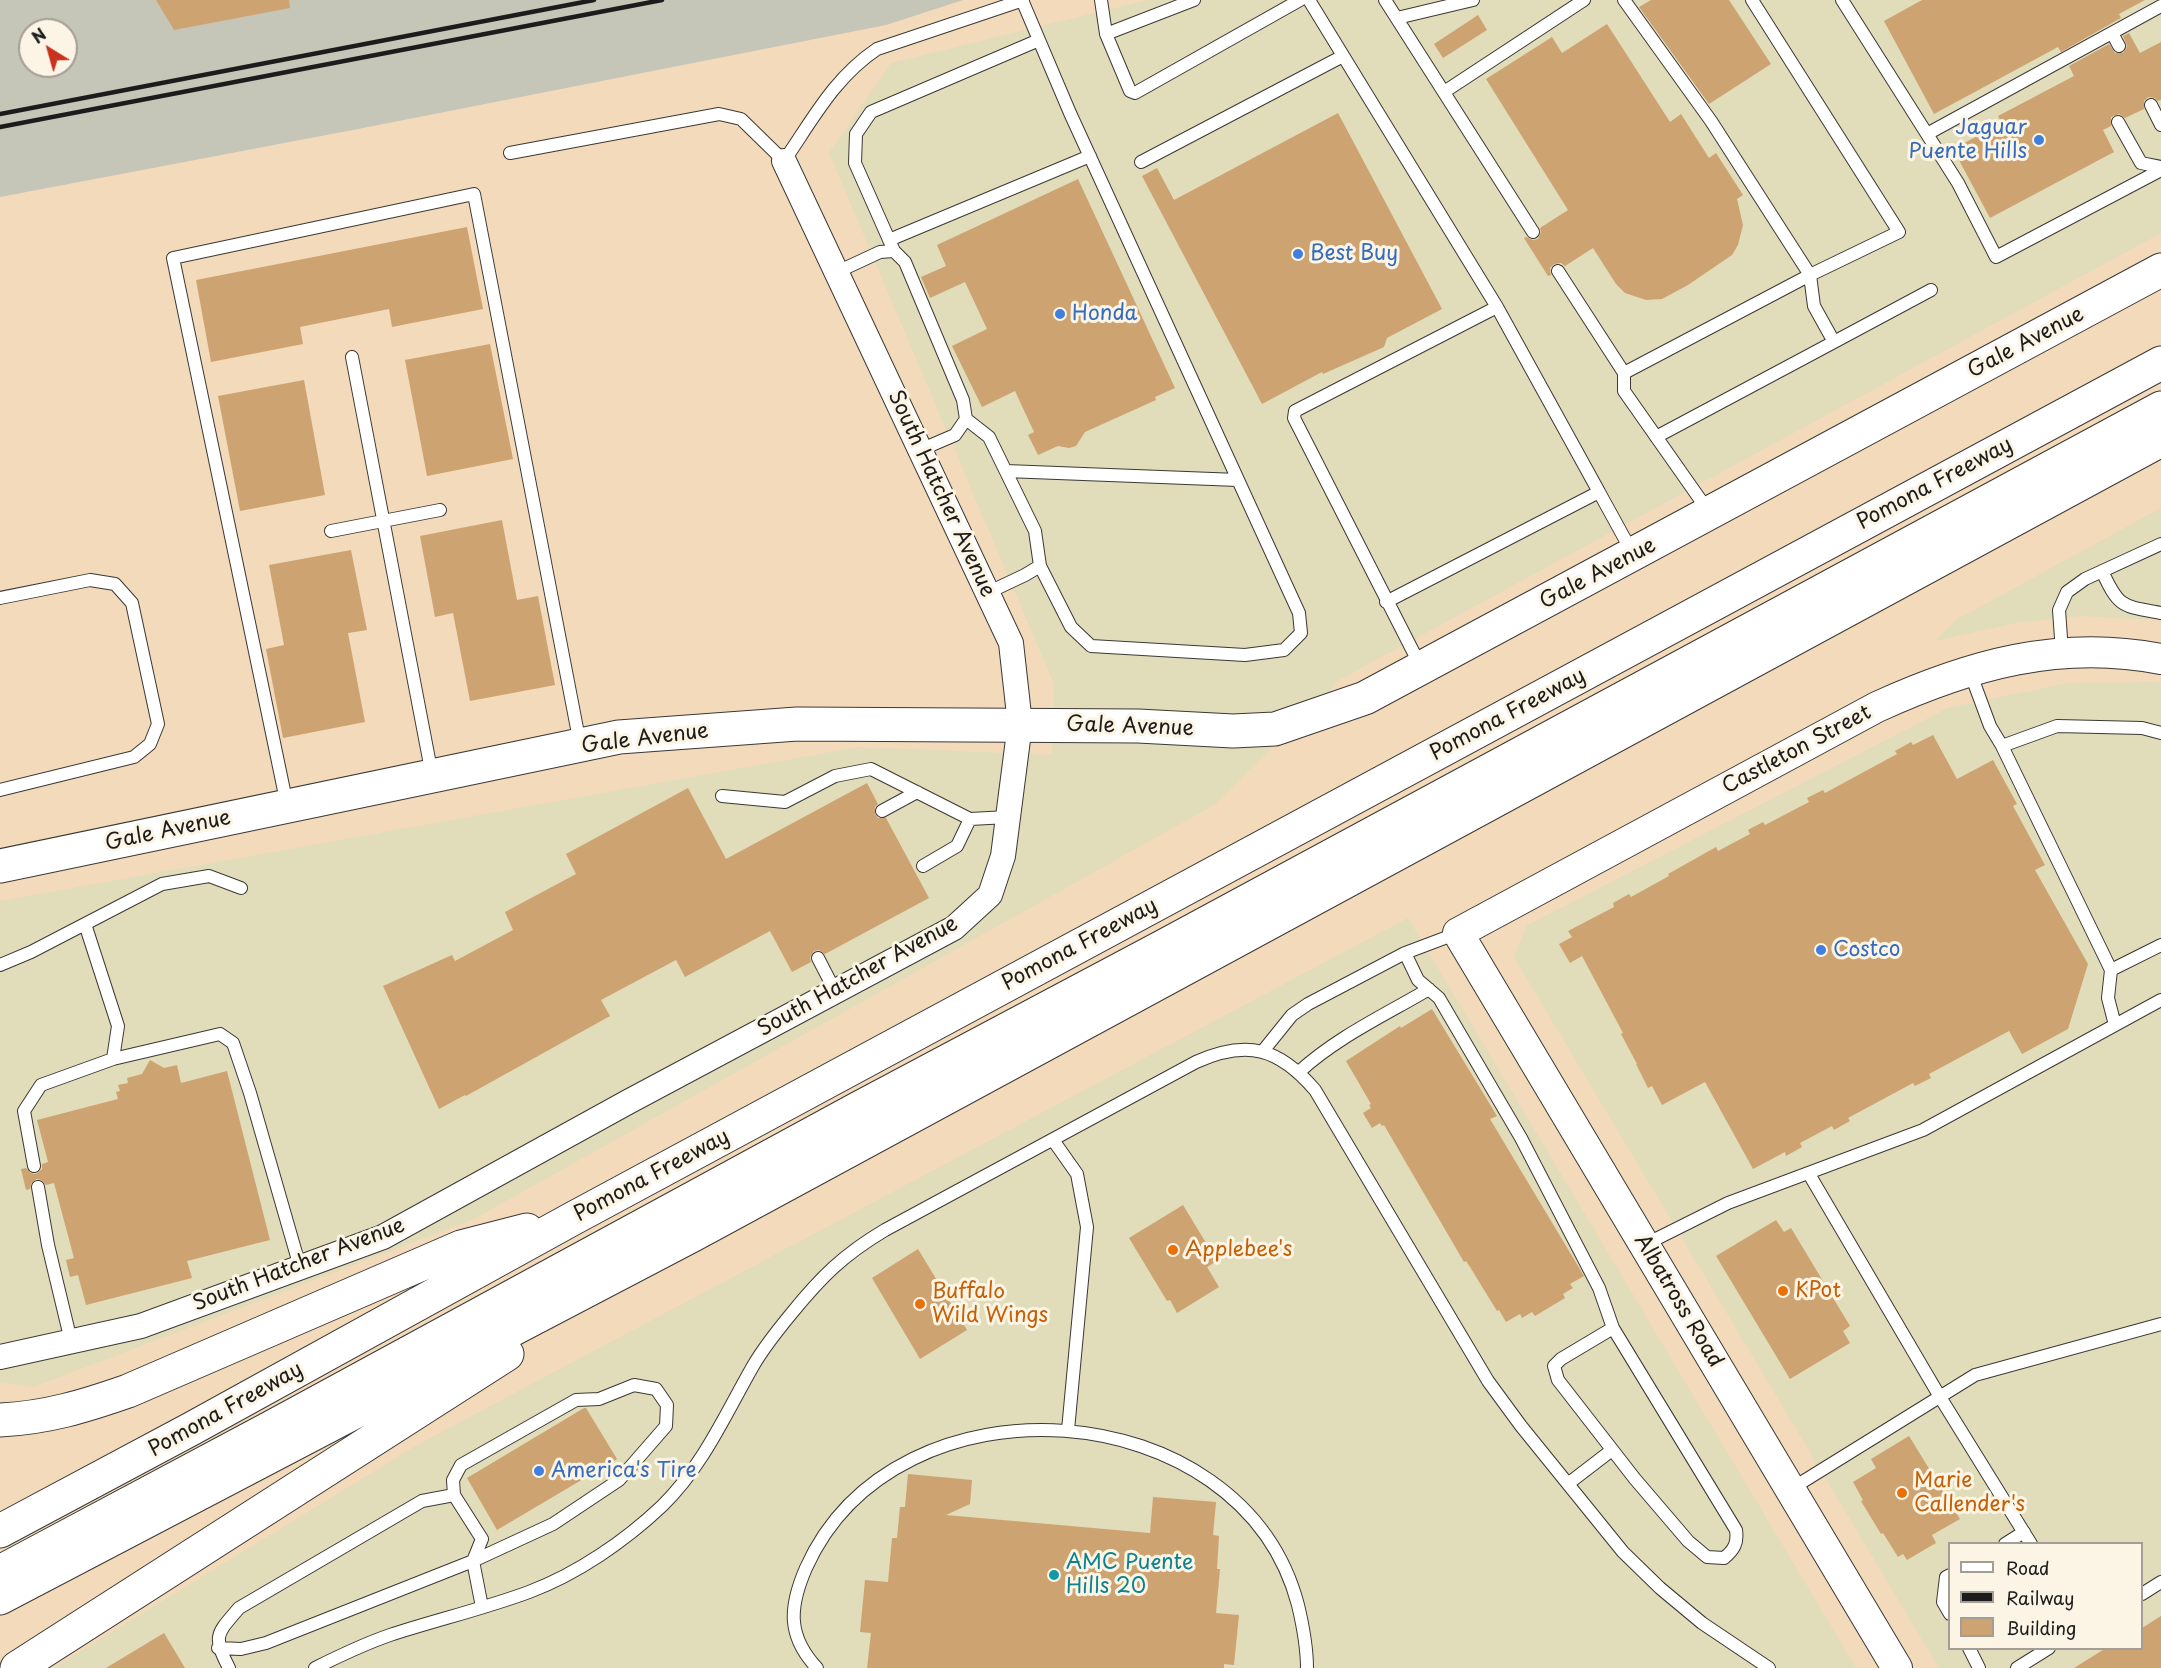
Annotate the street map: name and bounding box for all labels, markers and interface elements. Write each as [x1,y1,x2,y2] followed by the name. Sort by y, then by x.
[18,18,78,78] north arrow
[26,22,51,49] text: N
[1908,115,2027,165] place label: Jaguar Puente Hills
[2032,133,2046,147] marker: Jaguar Puente Hills
[1310,241,1398,267] place label: Best Buy
[1291,247,1305,261] marker: Best Buy
[1072,301,1137,327] place label: Honda
[1964,302,2088,384] street label: Gale Avenue
[1053,307,1067,321] marker: Honda
[882,387,1000,601] street label: South Hatcher Avenue
[1853,432,2017,536] street label: Pomona Freeway
[1536,533,1660,615] street label: Gale Avenue
[1426,663,1590,767] street label: Pomona Freeway
[1718,700,1876,800] street label: Castleton Street
[1066,712,1194,742] street label: Gale Avenue
[580,719,710,759] street label: Gale Avenue
[103,805,233,857] street label: Gale Avenue
[998,893,1162,997] street label: Pomona Freeway
[754,911,962,1043] street label: South Hatcher Avenue
[1833,937,1900,963] place label: Costco
[1814,943,1828,957] marker: Costco
[570,1124,734,1228] street label: Pomona Freeway
[190,1213,408,1317] street label: South Hatcher Avenue
[1628,1230,1728,1372] street label: Albatross Road
[1185,1237,1292,1263] place label: Applebee's
[1166,1243,1180,1257] marker: Applebee's
[1795,1278,1841,1304] place label: KPot
[932,1279,1048,1329] place label: Buffalo Wild Wings
[1776,1284,1790,1298] marker: KPot
[913,1297,927,1311] marker: Buffalo Wild Wings
[145,1357,307,1463] street label: Pomona Freeway
[551,1458,697,1484] place label: America's Tire
[532,1464,546,1478] marker: America's Tire
[1914,1468,2025,1518] place label: Marie Callender's
[1895,1486,1909,1500] marker: Marie Callender's
[1948,1542,2143,1650] legend
[1066,1550,1193,1600] place label: AMC Puente Hills 20
[2006,1554,2050,1581] text: Road
[1047,1568,1061,1582] marker: AMC Puente Hills 20
[2006,1584,2074,1611] text: Railway
[2006,1614,2076,1641] text: Building

